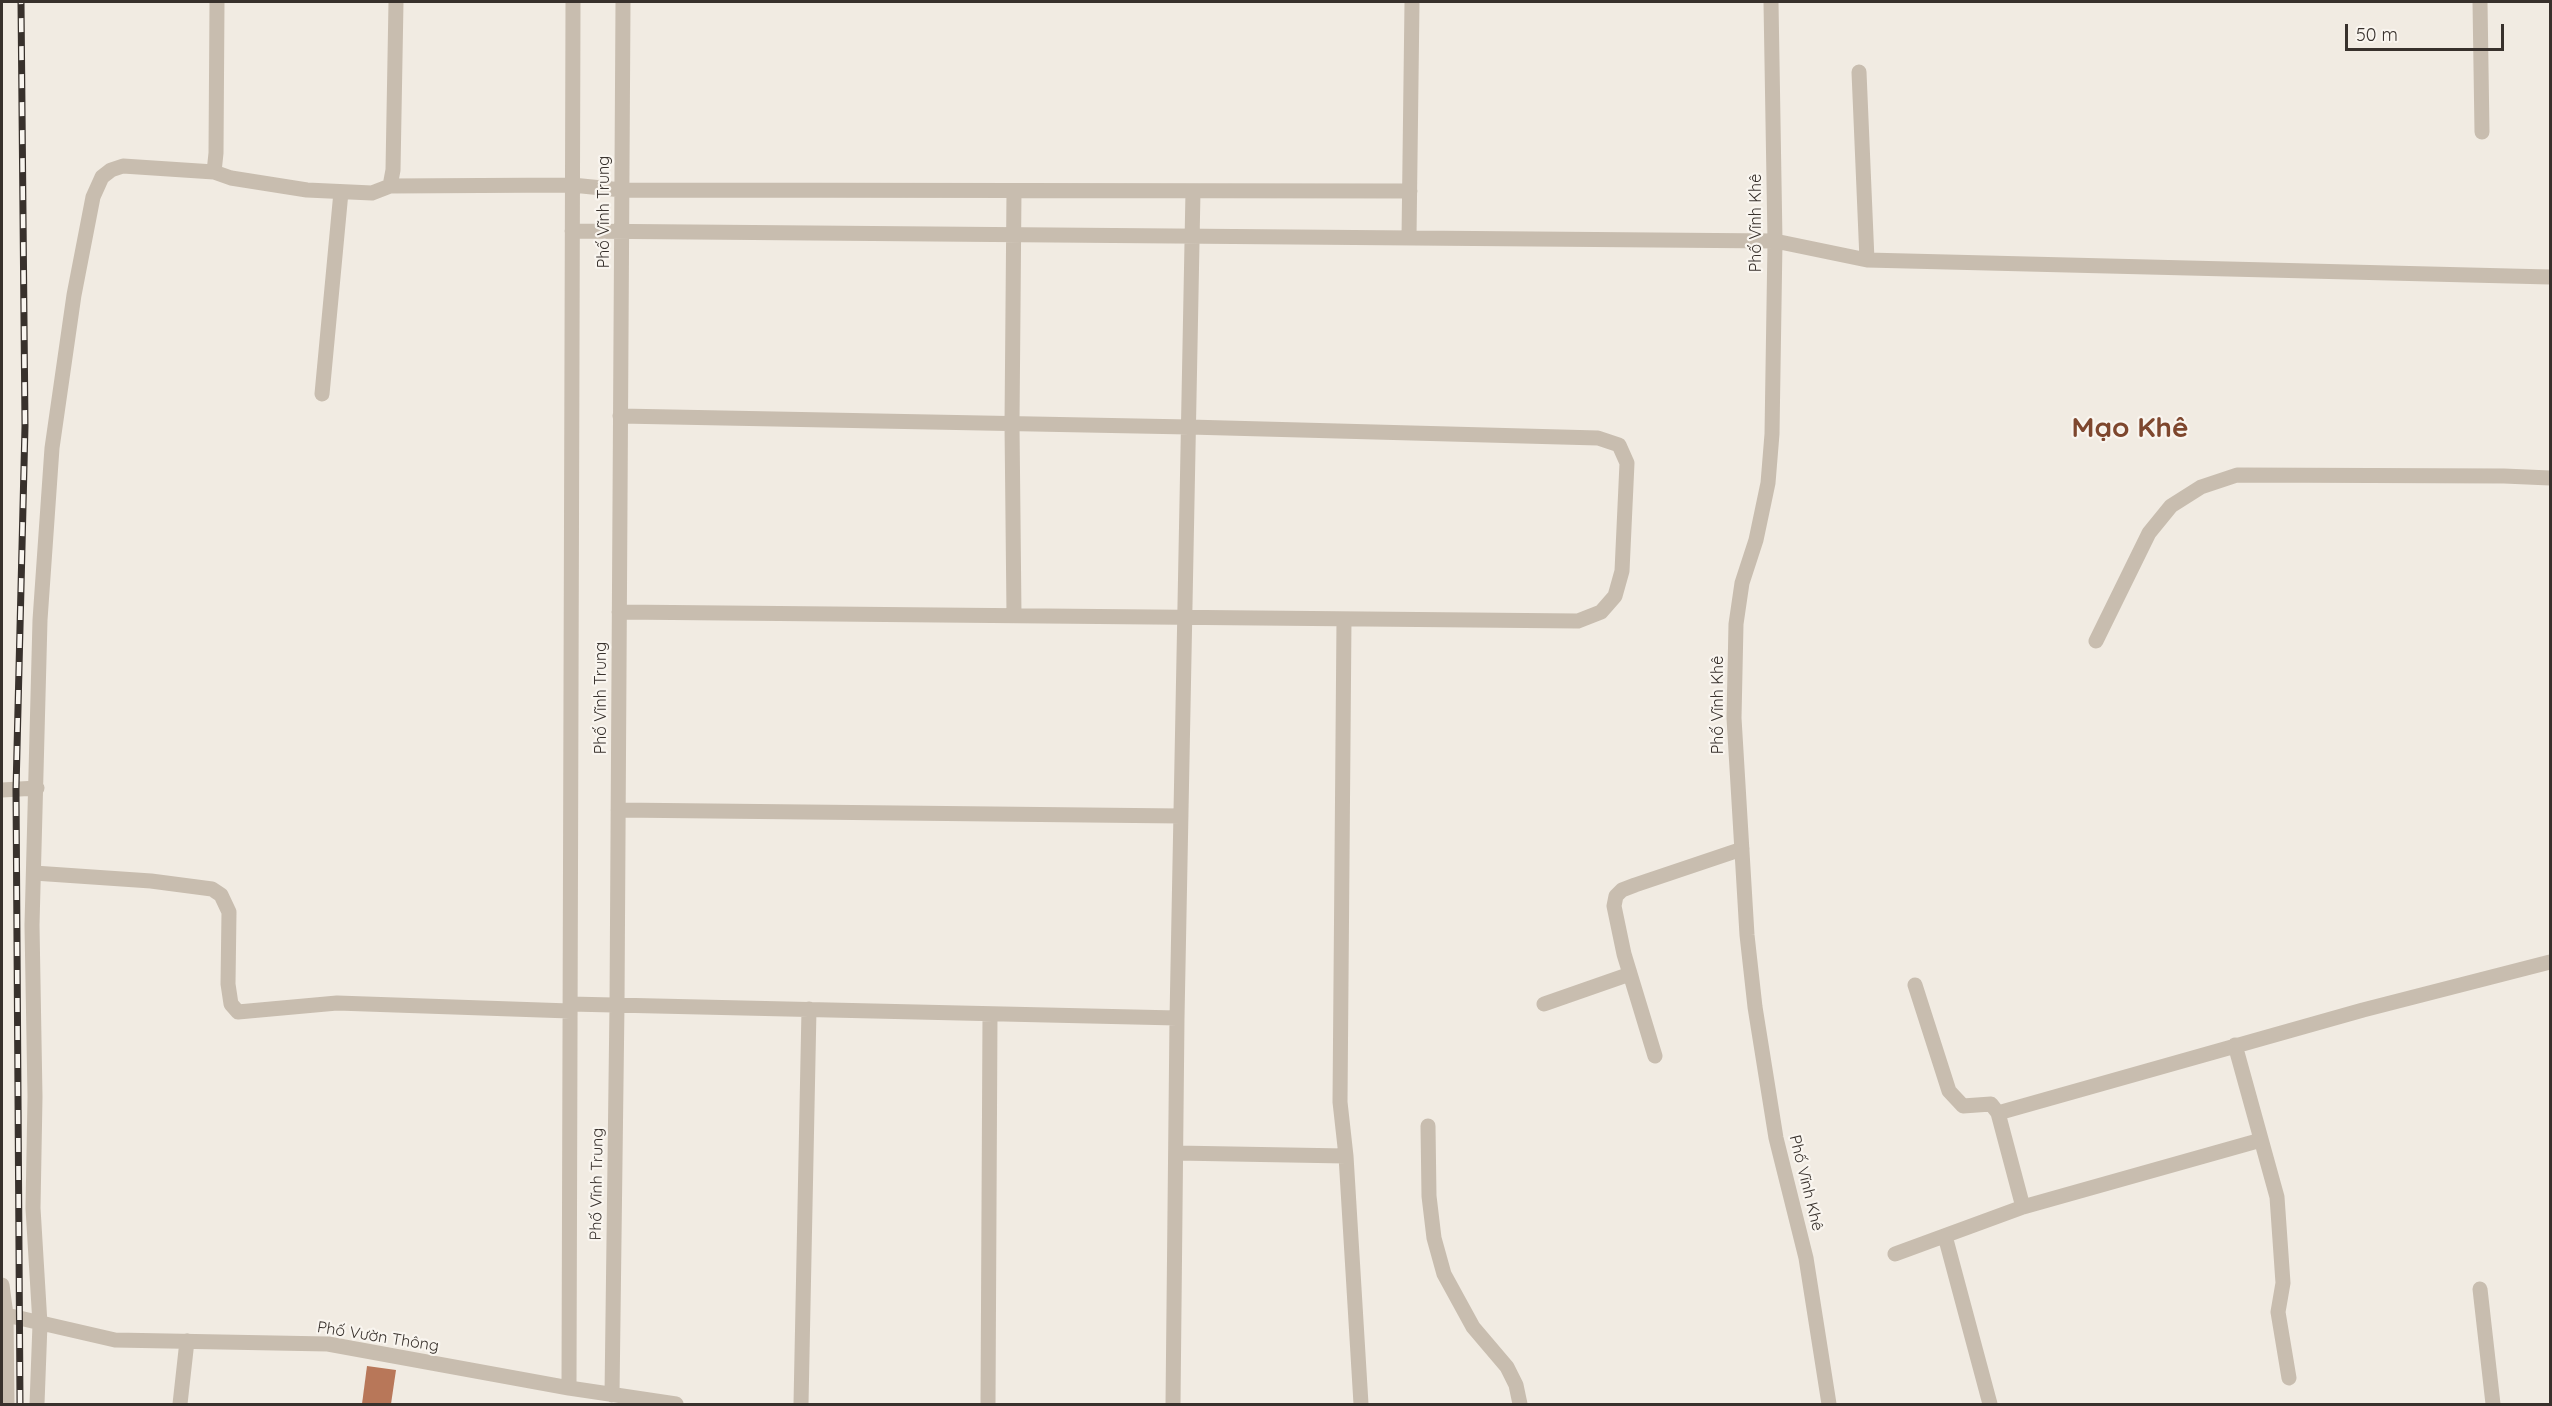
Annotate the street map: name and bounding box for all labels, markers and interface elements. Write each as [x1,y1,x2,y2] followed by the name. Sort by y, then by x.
[2348,12,2507,50] scale bar
[2356,23,2398,46] text: 50 m
[594,156,614,268] street label: Phố Vĩnh Trung
[1746,174,1766,272] street label: Phố Vĩnh Khê
[2071,412,2189,446] district label: Mạo Khê
[591,642,611,754] street label: Phố Vĩnh Trung
[1708,656,1728,754] street label: Phố Vĩnh Khê
[586,1128,608,1240] street label: Phố Vĩnh Trung
[1785,1133,1827,1233] street label: Phố Vĩnh Khê
[316,1318,440,1356] street label: Phố Vườn Thông

